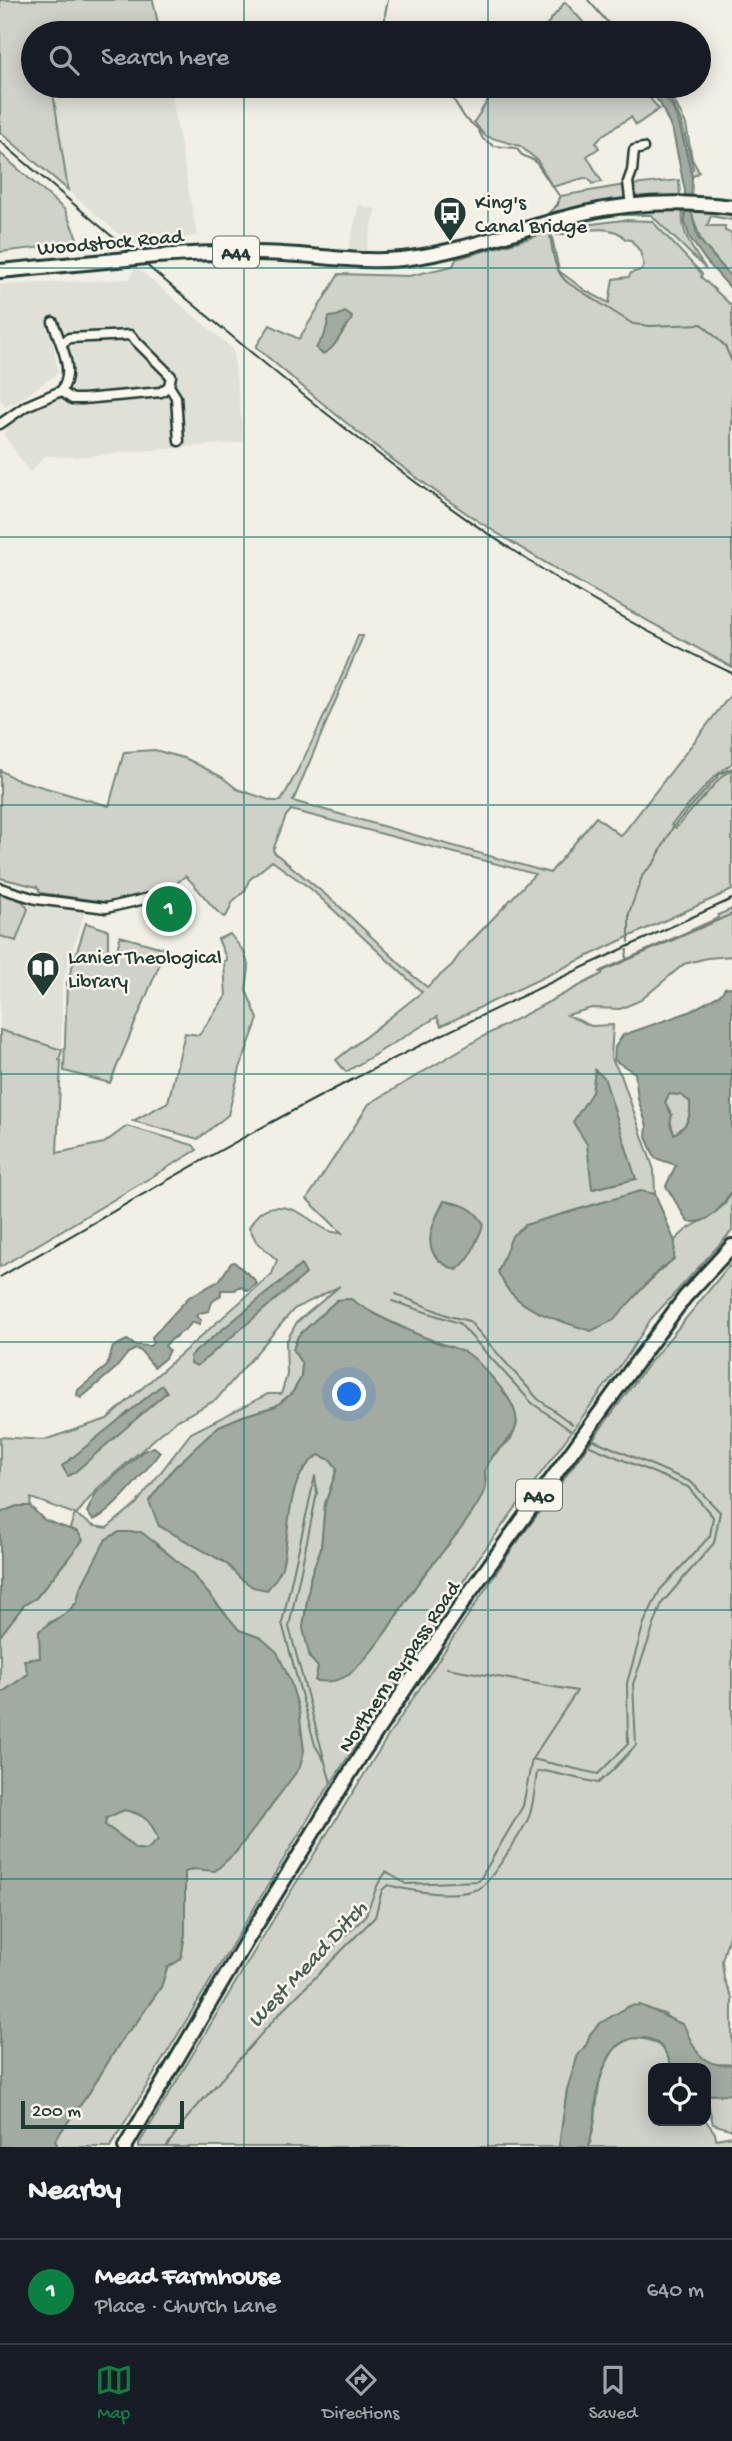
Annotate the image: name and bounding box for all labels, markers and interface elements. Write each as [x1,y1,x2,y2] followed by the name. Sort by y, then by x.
[21,21,711,98] search box
[45,41,83,79] icon: search
[101,44,229,75] text: Search here
[475,192,588,241] place label: King's Canal Bridge
[431,194,469,243] bus stop icon: King's Canal Bridge
[36,226,186,263] street label: Woodstock Road
[213,236,259,268] road number: A44
[146,883,192,935] pin: 1
[68,947,222,996] place label: Lanier Theological Library
[24,949,62,998] library icon: Lanier Theological Library
[332,1377,366,1411] your location
[516,1480,562,1511] road number: A40
[334,1576,468,1758] street label: Northern By-pass Road
[243,1896,375,2034] water label: West Mead Ditch
[648,2063,711,2126] map controls
[648,2063,711,2126] button: locate
[21,2098,184,2130] scale bar
[32,2101,81,2124] text: 200 m
[28,2175,121,2210] text: Nearby
[95,2263,280,2294] text: Mead Farmhouse
[46,2278,56,2305] text: 1
[647,2278,704,2305] text: 640 m
[95,2294,277,2321] text: Place · Church Lane
[95,2361,133,2426] tab: Map
[322,2361,399,2426] tab: Directions
[589,2361,637,2426] tab: Saved

